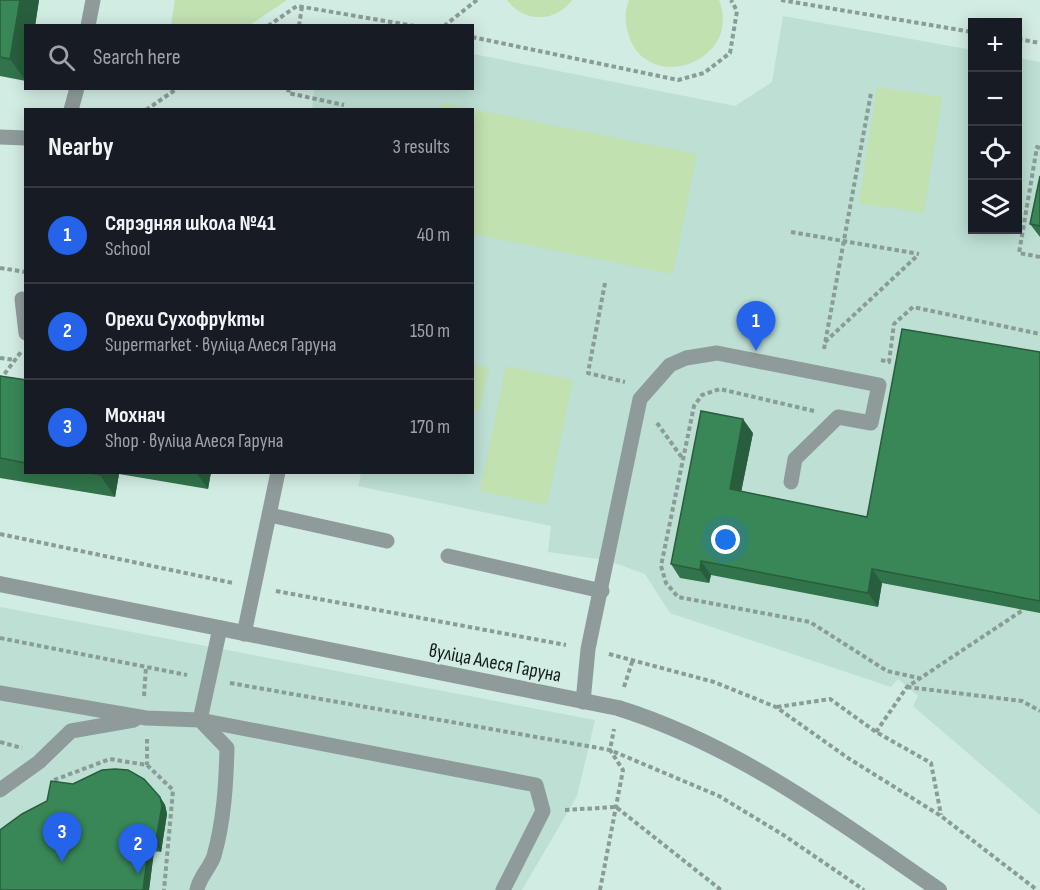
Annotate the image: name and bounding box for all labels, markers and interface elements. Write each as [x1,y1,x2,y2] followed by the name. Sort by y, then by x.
[968,18,1022,234] map controls
[968,18,1022,72] button: +
[24,24,474,90] search box
[45,41,78,74] icon: search
[93,44,180,71] text: Search here
[968,72,1022,126] button: −
[968,126,1022,180] button: locate
[48,132,114,163] text: Nearby
[393,135,450,159] text: 3 results
[968,180,1022,234] button: layers
[105,210,276,237] text: Сярэдняя школа №41
[64,223,71,247] text: 1
[417,223,450,247] text: 40 m
[105,237,150,261] text: School
[736,302,776,351] pin: 1
[105,306,265,333] text: Орехи Сухофрукты
[63,319,72,343] text: 2
[410,319,450,343] text: 150 m
[105,333,336,357] text: Supermarket · вуліца Алеся Гаруна
[105,402,165,429] text: Мохнач
[63,415,72,439] text: 3
[410,415,450,439] text: 170 m
[105,429,283,453] text: Shop · вуліца Алеся Гаруна
[711,525,740,554] your location
[427,638,563,688] street label: вуліца Алеся Гаруна
[42,812,82,862] pin: 3
[118,824,158,874] pin: 2

